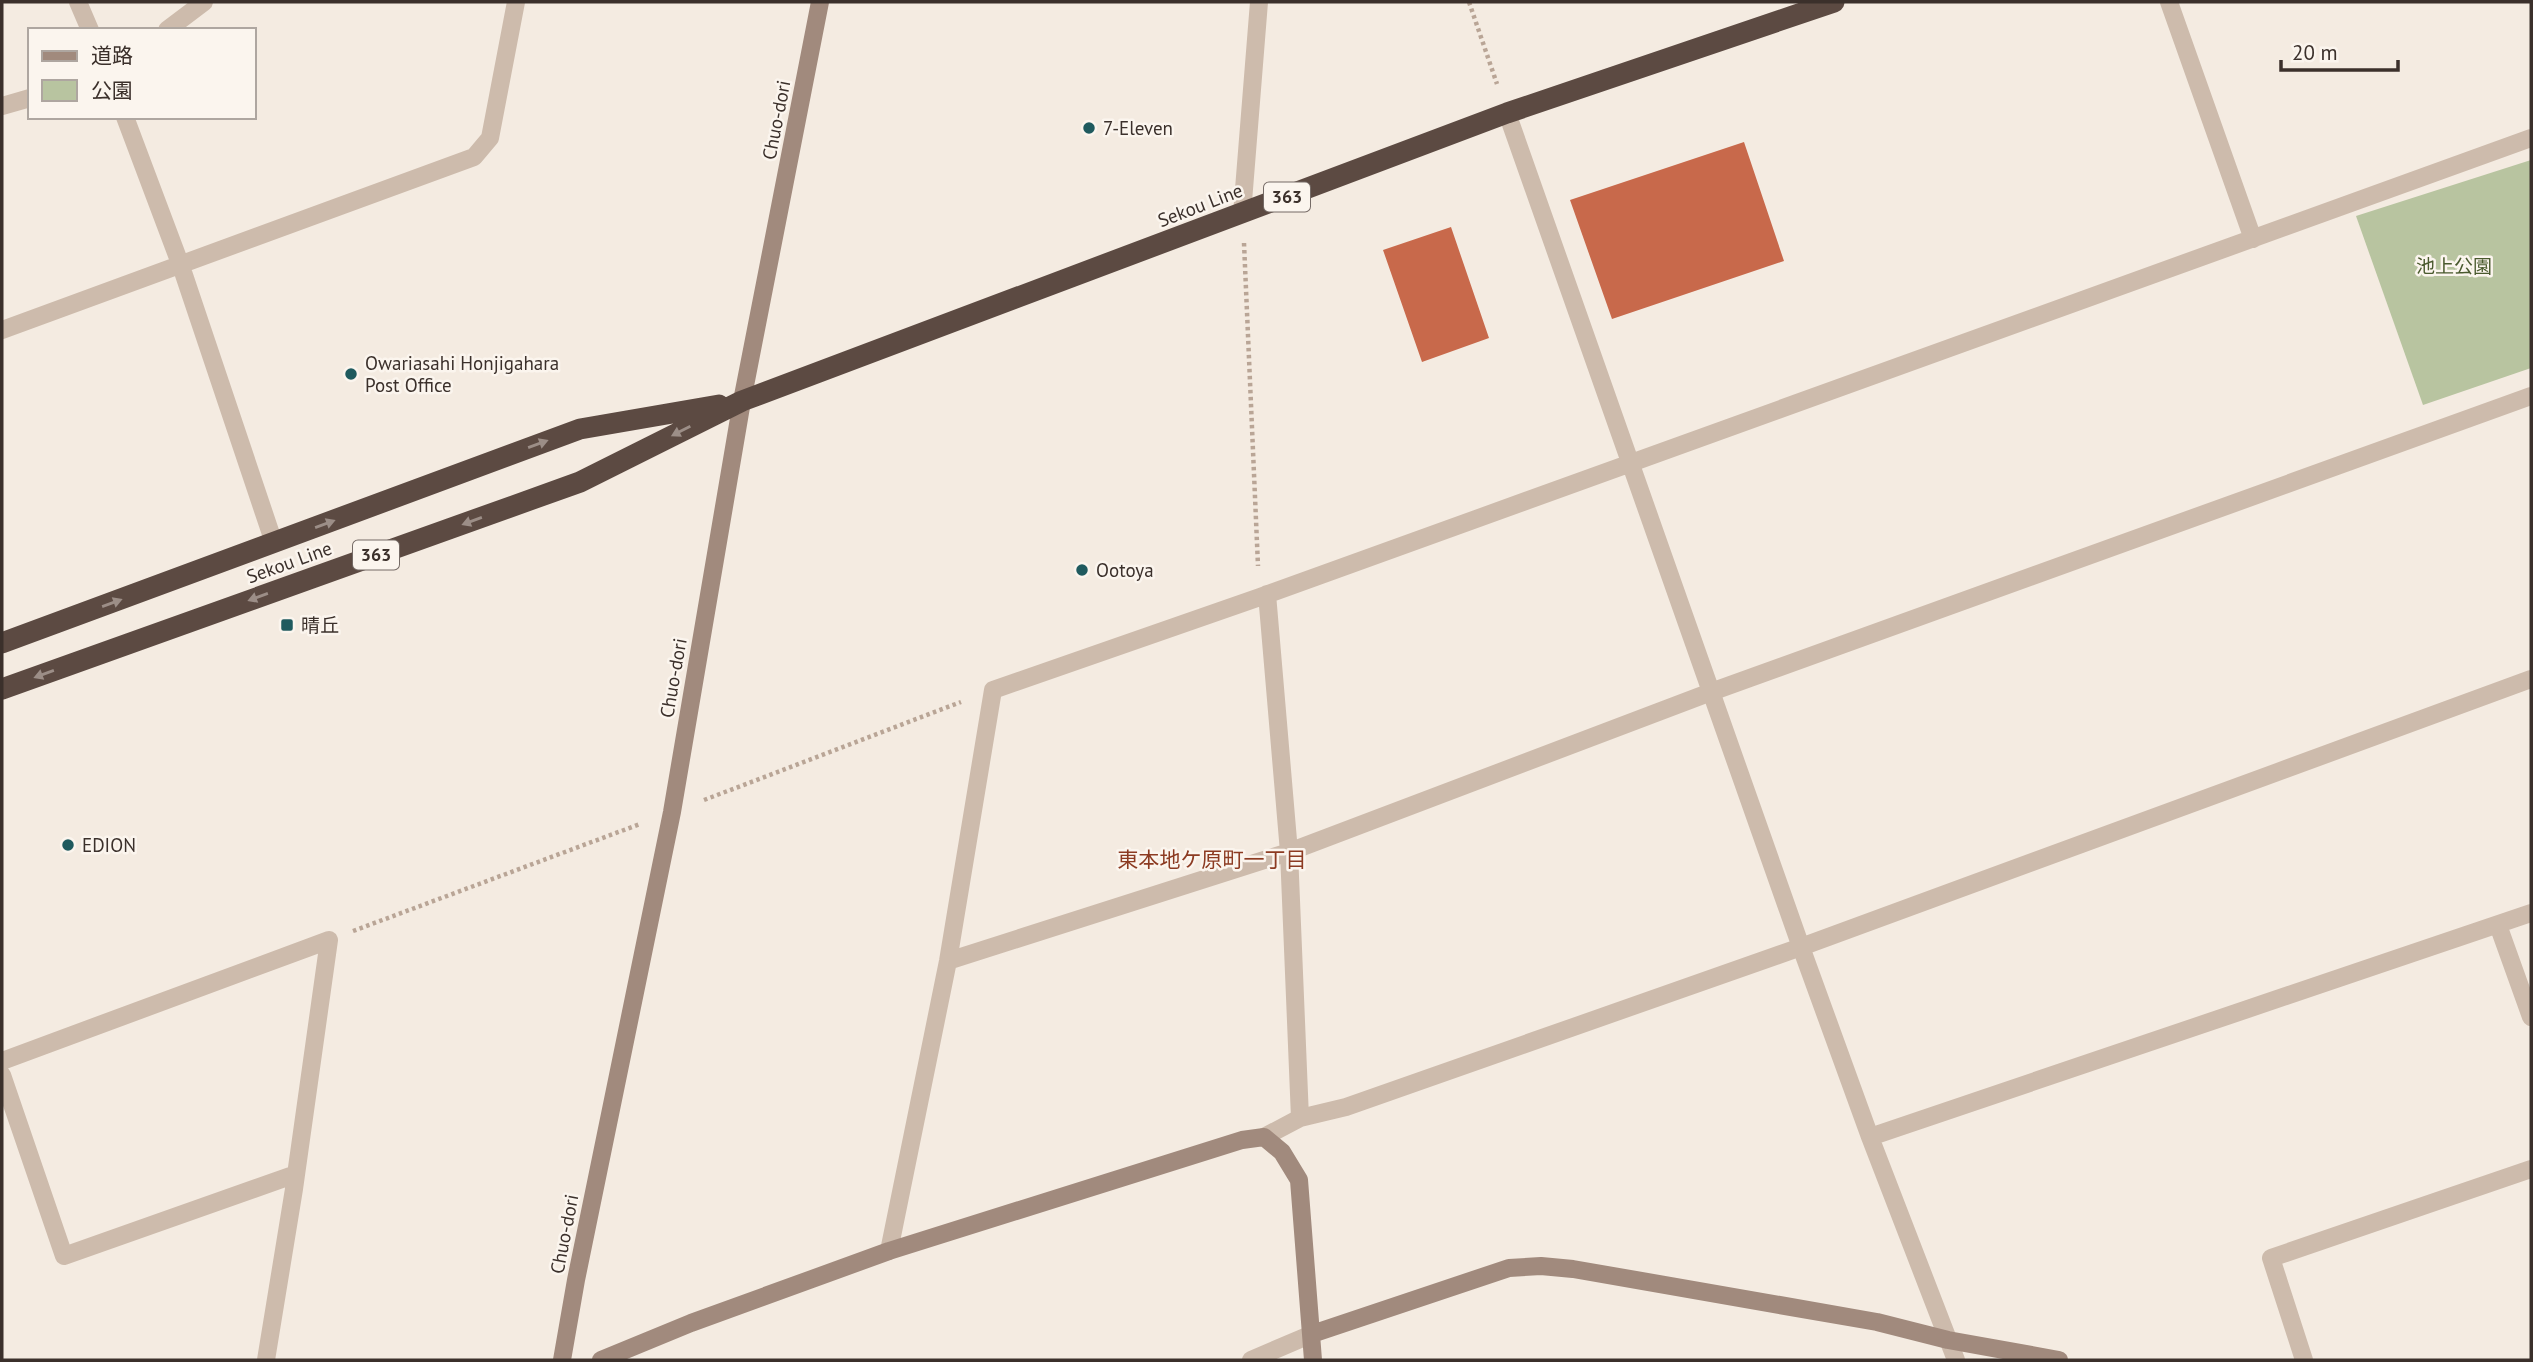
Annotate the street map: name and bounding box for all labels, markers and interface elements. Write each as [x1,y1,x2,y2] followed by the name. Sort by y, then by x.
[28,28,256,119] legend
[2281,28,2398,72] scale bar
[2292,39,2338,66] text: 20 m
[91,42,133,69] text: 道路
[91,77,133,104] text: 公園
[757,78,795,162] street label: Chuo-dori
[1103,116,1173,140] place label: 7-Eleven
[1081,120,1097,136] marker: 7-Eleven
[1154,178,1246,232] street label: Sekou Line
[1264,182,1310,212] road number: 363
[2416,254,2492,278] park label: 池上公園
[365,351,559,397] place label: Owariasahi Honjigahara Post Office
[343,366,359,382] marker: Owariasahi Honjigahara Post Office
[671,426,691,437] one-way arrow
[528,439,549,450] one-way arrow
[462,516,483,527] one-way arrow
[315,518,336,529] one-way arrow
[243,535,335,589] street label: Sekou Line
[353,540,399,570] road number: 363
[1096,558,1154,582] place label: Ootoya
[1074,562,1090,578] marker: Ootoya
[247,592,268,603] one-way arrow
[101,597,122,608] one-way arrow
[301,613,339,637] place label: 晴丘
[279,617,295,633] marker: 晴丘
[654,636,692,720] street label: Chuo-dori
[33,669,54,680] one-way arrow
[82,833,136,857] place label: EDION
[60,837,76,853] marker: EDION
[1118,846,1307,873] district label: 東本地ケ原町一丁目
[545,1192,583,1276] street label: Chuo-dori

